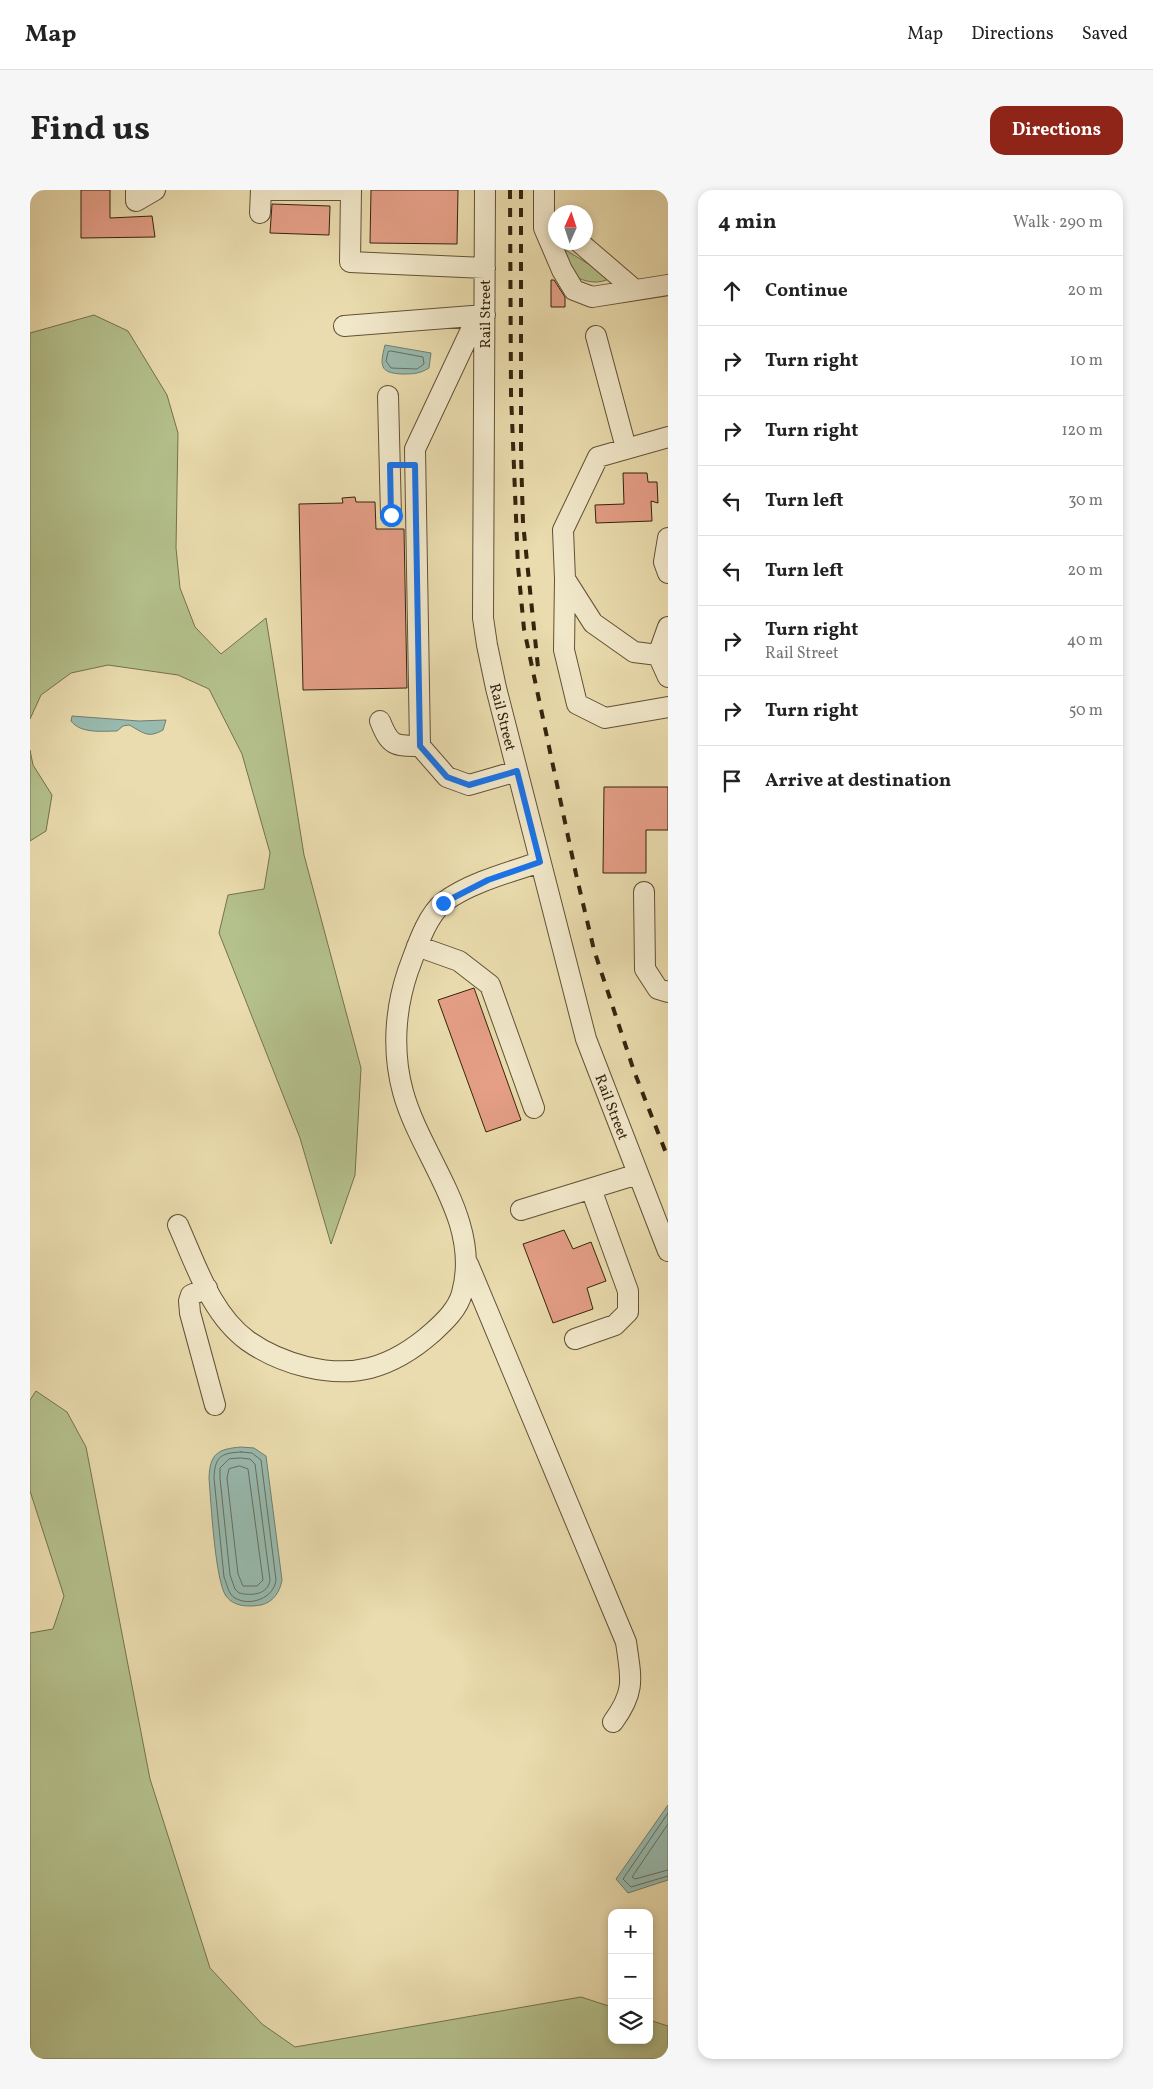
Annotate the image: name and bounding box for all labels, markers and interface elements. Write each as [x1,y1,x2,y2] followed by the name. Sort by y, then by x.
[25,18,76,52] text: Map
[907,22,943,47] text: Map
[971,22,1054,47] text: Directions
[1082,22,1128,47] text: Saved
[30,106,150,154] text: Find us
[990,106,1123,155] button: Directions
[548,205,593,250] north arrow
[718,208,777,237] text: 4 min
[1013,212,1103,234] text: Walk · 290 m
[718,277,746,305] icon: ahead
[765,278,848,304] text: Continue
[476,279,497,349] street label: Rail Street
[1068,280,1103,302] text: 20 m
[718,347,746,375] icon: right
[765,348,858,374] text: Turn right
[1070,350,1103,372] text: 10 m
[718,417,746,445] icon: right
[765,418,858,444] text: Turn right
[1061,420,1103,442] text: 120 m
[718,487,746,515] icon: left
[765,488,844,514] text: Turn left
[1068,490,1103,512] text: 30 m
[380,504,403,527] route start
[718,557,746,585] icon: left
[765,558,844,584] text: Turn left
[1068,560,1103,582] text: 20 m
[765,617,858,643] text: Turn right
[718,627,746,655] icon: right
[1067,630,1103,652] text: 40 m
[765,643,839,665] text: Rail Street
[483,681,520,753] street label: Rail Street
[718,697,746,725] icon: right
[765,698,858,724] text: Turn right
[1069,700,1103,722] text: 50 m
[718,767,746,795] icon: arrive
[765,768,951,794] text: Arrive at destination
[432,892,455,915] route end
[588,1072,633,1144] street label: Rail Street
[608,1909,653,2044] map controls
[608,1909,653,1954] button: +
[608,1954,653,1999] button: −
[608,1999,653,2044] button: layers

